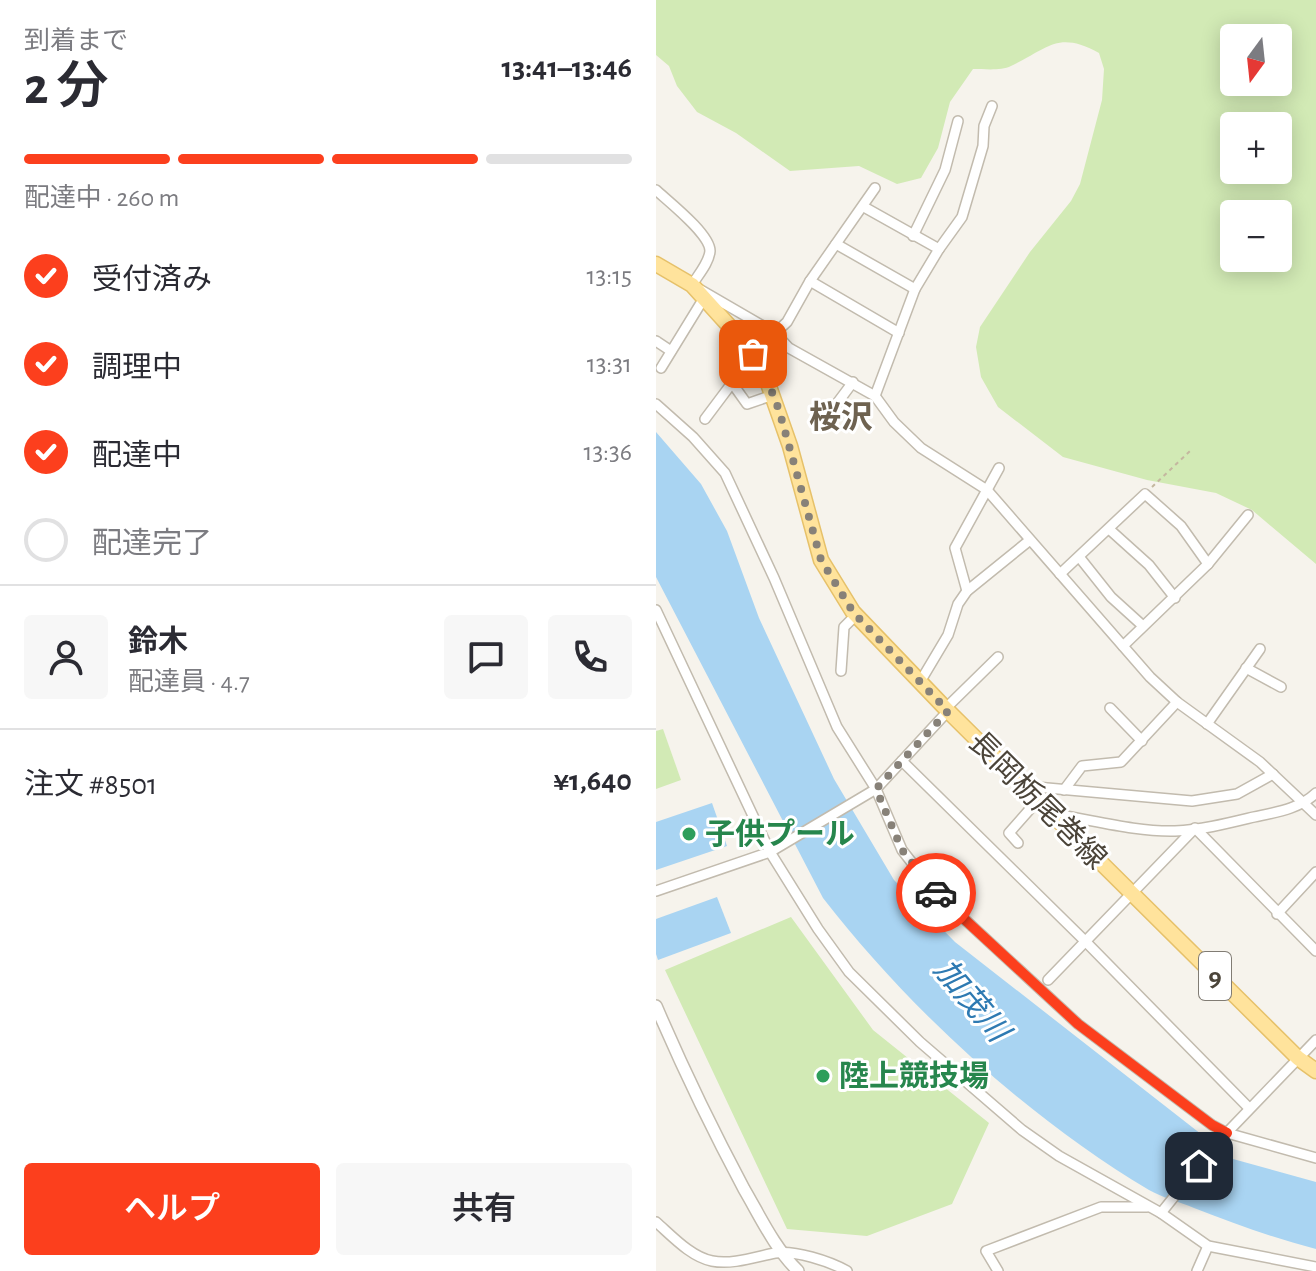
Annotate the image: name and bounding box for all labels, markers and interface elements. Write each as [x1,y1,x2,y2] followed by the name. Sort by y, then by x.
[1220,24,1292,96] north arrow
[1220,24,1292,272] map controls
[24,28,128,54] text: 到着まで
[502,53,632,83] text: 13:41–13:46
[24,61,108,113] text: 2 分
[1220,112,1292,184] button: +
[24,185,179,211] text: 配達中 · 260 m
[1220,200,1292,272] button: −
[24,254,68,298] icon: check
[587,263,632,289] text: 13:15
[92,265,212,295] text: 受付済み
[719,320,787,388] pin
[731,332,775,376] icon: bag
[24,342,68,386] icon: check
[587,351,632,377] text: 13:31
[92,353,182,383] text: 調理中
[809,400,873,434] district label: 桜沢
[24,430,68,474] icon: check
[583,439,632,465] text: 13:36
[92,441,182,471] text: 配達中
[92,529,212,559] text: 配達完了
[24,615,108,699] button: person
[444,615,528,699] button: chat
[548,615,632,699] button: phone
[128,627,188,657] text: 鈴木
[128,669,250,695] text: 配達員 · 4.7
[963,725,1113,875] street label: 長岡栃尾巻線
[553,766,632,796] text: ¥1,640
[24,770,157,800] text: 注文 #8501
[705,818,855,850] place label: 子供プール
[680,825,698,843] marker: 子供プール
[896,853,976,933] courier
[914,871,958,915] icon: car
[1199,952,1231,1000] road number: 9
[928,953,1017,1050] water label: 加茂川
[839,1060,989,1092] place label: 陸上競技場
[814,1067,832,1085] marker: 陸上競技場
[1165,1132,1233,1200] pin
[1177,1144,1221,1188] icon: home
[24,1163,320,1255] button: ヘルプ
[336,1163,632,1255] button: 共有

